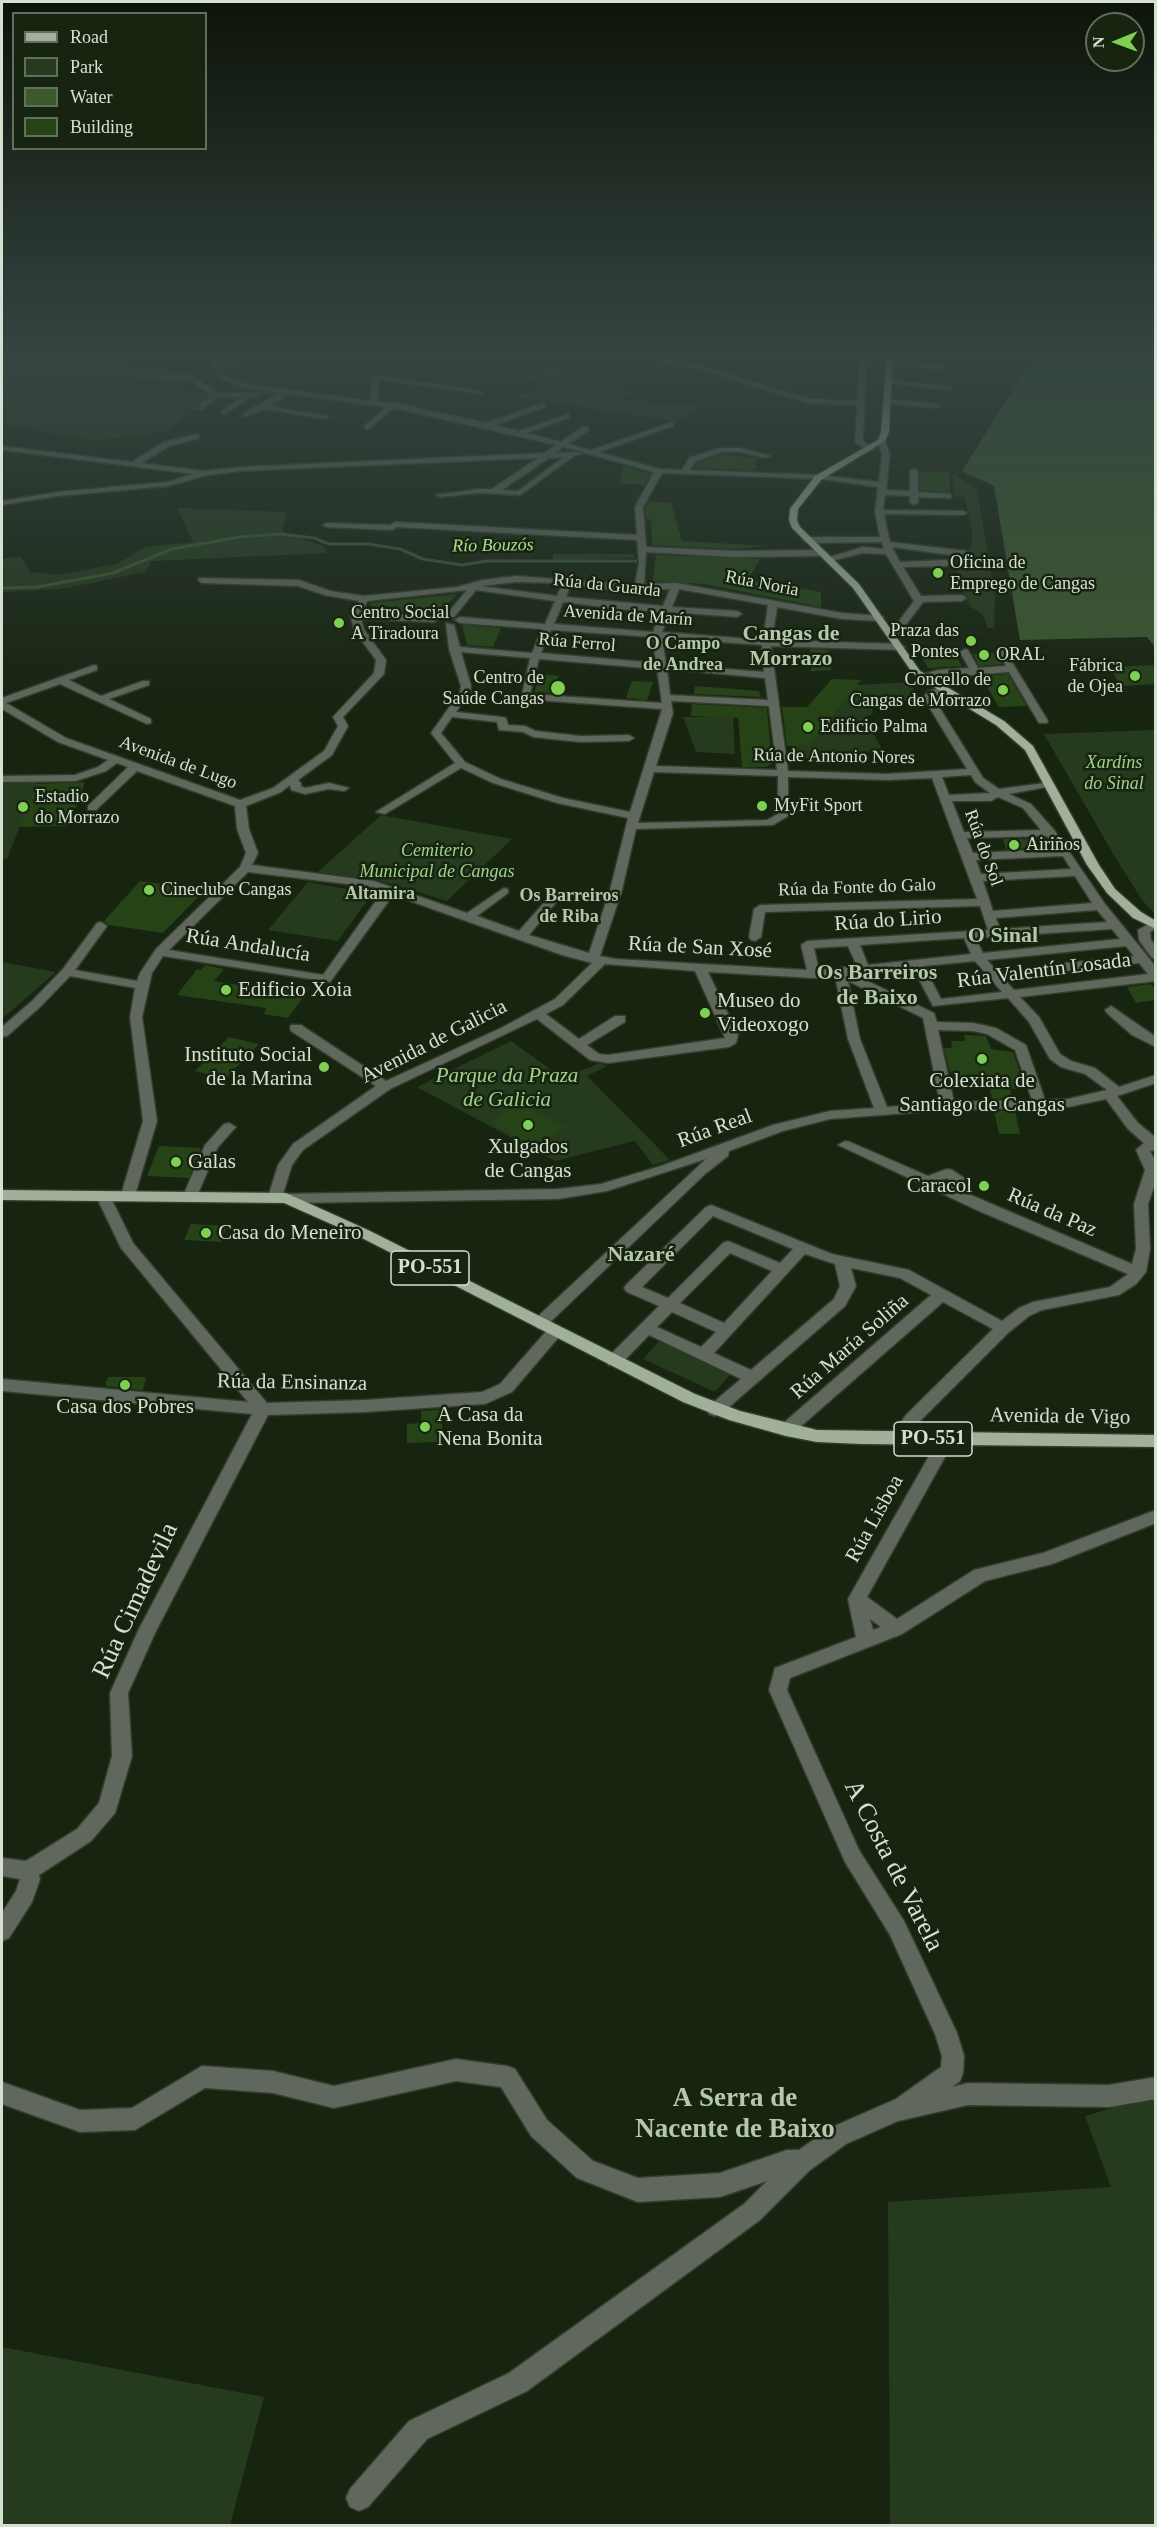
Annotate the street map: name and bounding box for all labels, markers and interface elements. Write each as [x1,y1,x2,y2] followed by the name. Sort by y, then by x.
[12,12,207,150] legend
[1085,12,1145,72] north arrow
[70,27,108,47] text: Road
[1090,36,1107,48] text: N
[70,57,103,77] text: Park
[70,87,113,107] text: Water
[70,117,133,137] text: Building
[452,534,534,558] water label: Río Bouzós
[950,552,1095,594] place label: Oficina de Emprego de Cangas
[723,566,801,602] street label: Rúa Noria
[931,566,945,580] marker: Oficina de Emprego de Cangas
[552,570,662,602] street label: Rúa da Guarda
[563,601,693,631] street label: Avenida de Marín
[351,602,449,644] place label: Centro Social A Tiradoura
[332,616,346,630] marker: Centro Social A Tiradoura
[891,620,959,662] place label: Praza das Pontes
[742,621,840,672] district label: Cangas de Morrazo
[537,629,617,657] street label: Rúa Ferrol
[643,633,723,676] district label: O Campo de Andrea
[964,634,978,648] marker: Praza das Pontes
[996,644,1045,666] place label: ORAL
[977,648,991,662] marker: ORAL
[1068,655,1123,698] place label: Fábrica de Ojea
[443,667,544,710] place label: Centro de Saúde Cangas
[850,669,991,712] place label: Concello de Cangas de Morrazo
[1128,669,1142,683] marker: Fábrica de Ojea
[549,679,567,697] marker: Centro de Saúde Cangas
[996,683,1010,697] marker: Concello de Cangas de Morrazo
[820,716,927,738] place label: Edificio Palma
[801,720,815,734] marker: Edificio Palma
[116,732,240,794] street label: Avenida de Lugo
[753,745,915,769] street label: Rúa de Antonio Nores
[1084,752,1144,795] park label: Xardíns do Sinal
[35,786,119,828] place label: Estadio do Morrazo
[774,795,863,817] place label: MyFit Sport
[755,799,769,813] marker: MyFit Sport
[16,800,30,814] marker: Estadio do Morrazo
[959,807,1007,889] street label: Rúa do Sol
[1026,834,1080,856] place label: Airiños
[1007,838,1021,852] marker: Airiños
[360,840,514,882] park label: Cemiterio Municipal de Cangas
[778,874,936,902] street label: Rúa da Fonte do Galo
[161,879,291,901] place label: Cineclube Cangas
[142,883,156,897] marker: Cineclube Cangas
[345,883,415,905] district label: Altamira
[520,885,618,928] district label: Os Barreiros de Riba
[834,905,942,937] street label: Rúa do Lirio
[968,923,1038,949] district label: O Sinal
[184,924,312,968] street label: Rúa Andalucía
[627,932,773,964] street label: Rúa de San Xosé
[956,948,1132,994] street label: Rúa Valentín Losada
[817,960,937,1011] district label: Os Barreiros de Baixo
[238,977,352,1003] place label: Edificio Xoia
[219,983,233,997] marker: Edificio Xoia
[717,988,809,1038] place label: Museo do Videoxogo
[357,994,511,1090] street label: Avenida de Galicia
[698,1006,712,1020] marker: Museo do Videoxogo
[184,1042,312,1092] place label: Instituto Social de la Marina
[975,1052,989,1066] marker: Colexiata de Santiago de Cangas
[317,1060,331,1074] marker: Instituto Social de la Marina
[436,1063,578,1113] park label: Parque da Praza de Galicia
[899,1068,1065,1118] place label: Colexiata de Santiago de Cangas
[674,1104,756,1154] street label: Rúa Real
[521,1118,535,1132] marker: Xulgados de Cangas
[485,1134,571,1184] place label: Xulgados de Cangas
[188,1149,236,1175] place label: Galas
[169,1155,183,1169] marker: Galas
[907,1173,972,1199] place label: Caracol
[977,1179,991,1193] marker: Caracol
[1004,1183,1100,1243] street label: Rúa da Paz
[218,1220,361,1246] place label: Casa do Meneiro
[199,1226,213,1240] marker: Casa do Meneiro
[607,1242,675,1268] district label: Nazaré
[391,1251,469,1285] road number: PO-551
[786,1289,914,1405] street label: Rúa María Soliña
[217,1369,367,1397] street label: Rúa da Ensinanza
[118,1378,132,1392] marker: Casa dos Pobres
[56,1394,194,1420] place label: Casa dos Pobres
[437,1402,543,1452] place label: A Casa da Nena Bonita
[989,1403,1131,1431] street label: Avenida de Vigo
[418,1420,432,1434] marker: A Casa da Nena Bonita
[894,1422,972,1456] road number: PO-551
[841,1471,909,1567] street label: Rúa Lisboa
[86,1518,186,1684] street label: Rúa Cimadevila
[836,1775,950,1957] street label: A Costa de Varela
[635,2083,835,2146] district label: A Serra de Nacente de Baixo

